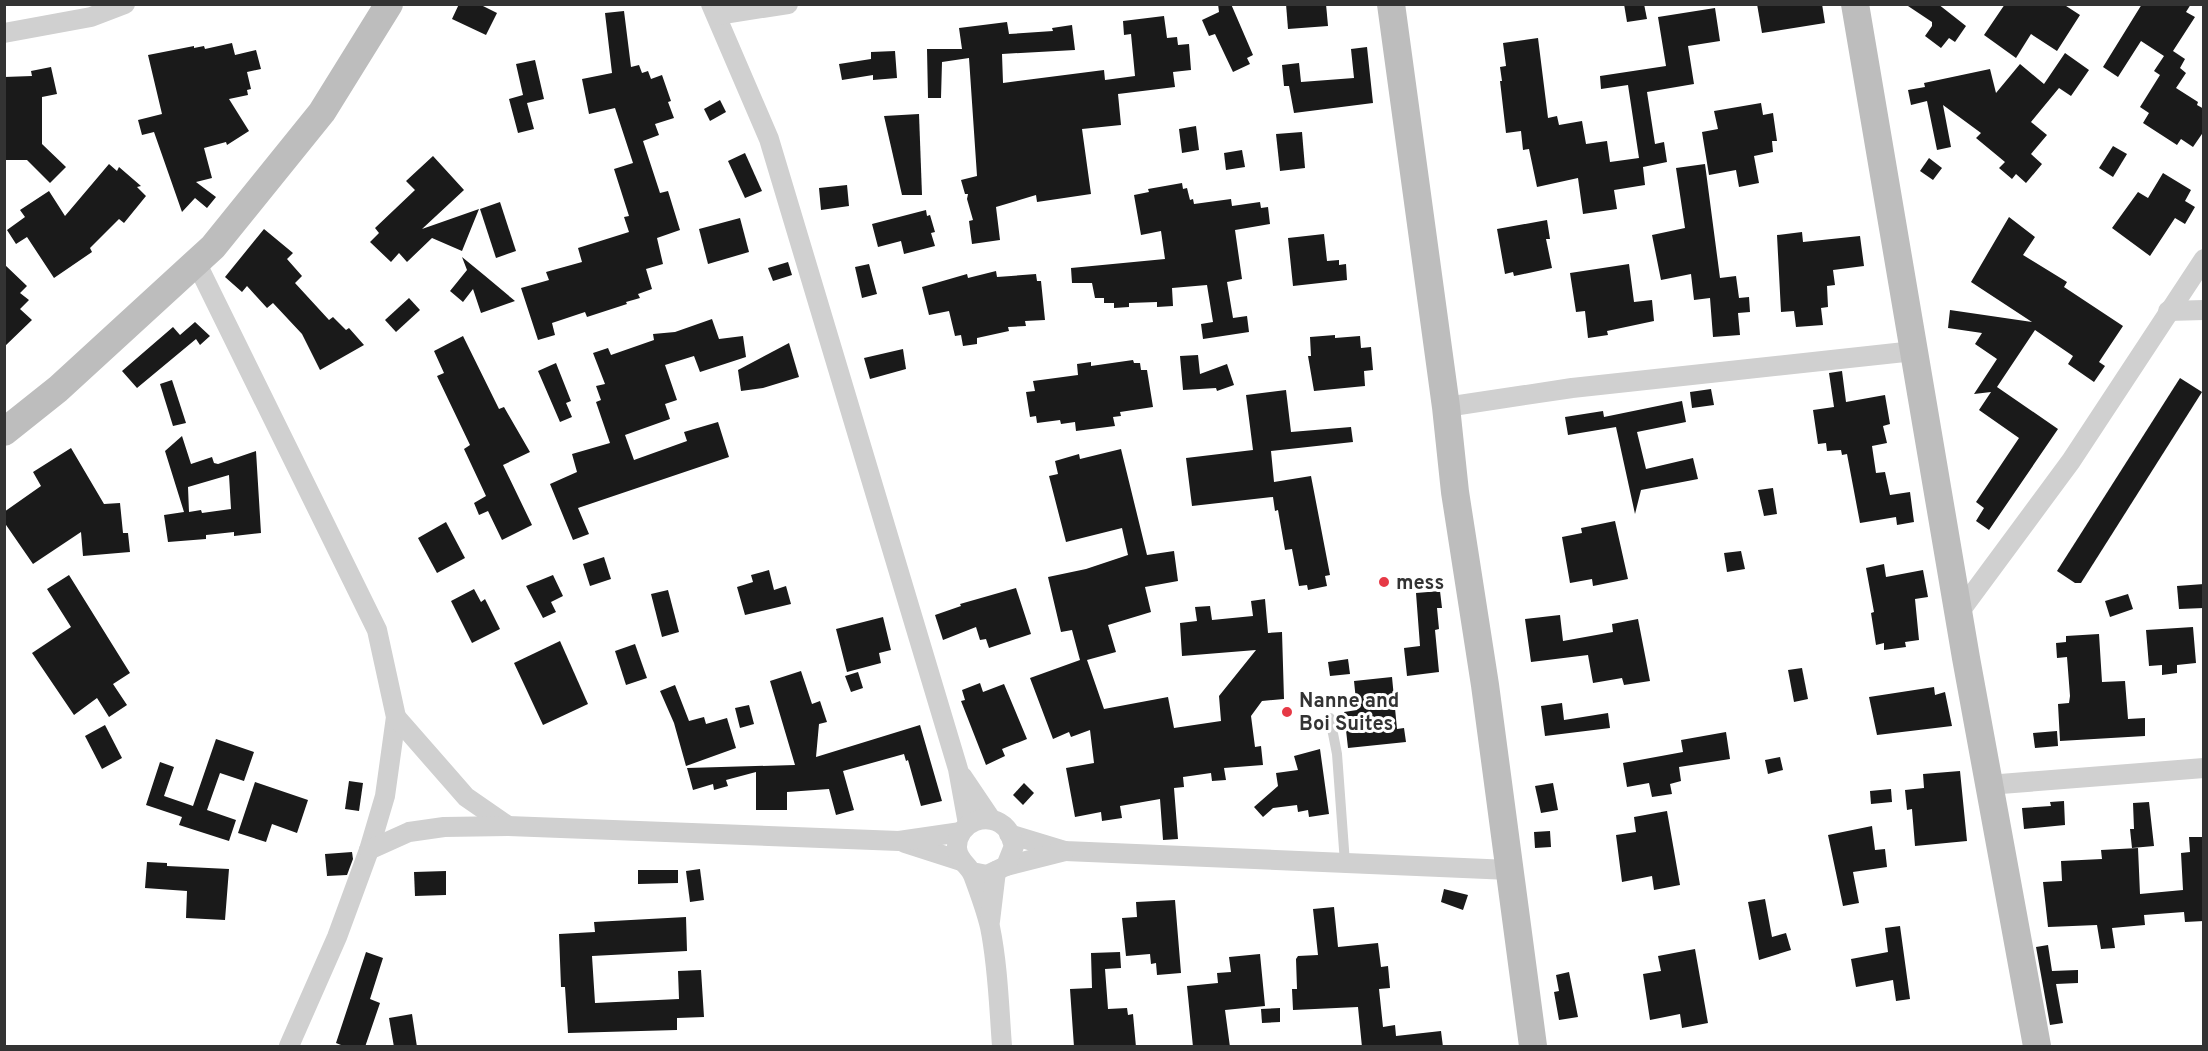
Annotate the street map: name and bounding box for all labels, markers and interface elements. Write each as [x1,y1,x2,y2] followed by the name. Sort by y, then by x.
[1396,571,1444,597] place label: mess
[1377,575,1391,589] marker: mess
[1299,689,1399,738] place label: Nanne and Boi Suites
[1280,705,1294,719] marker: Nanne and Boi Suites

